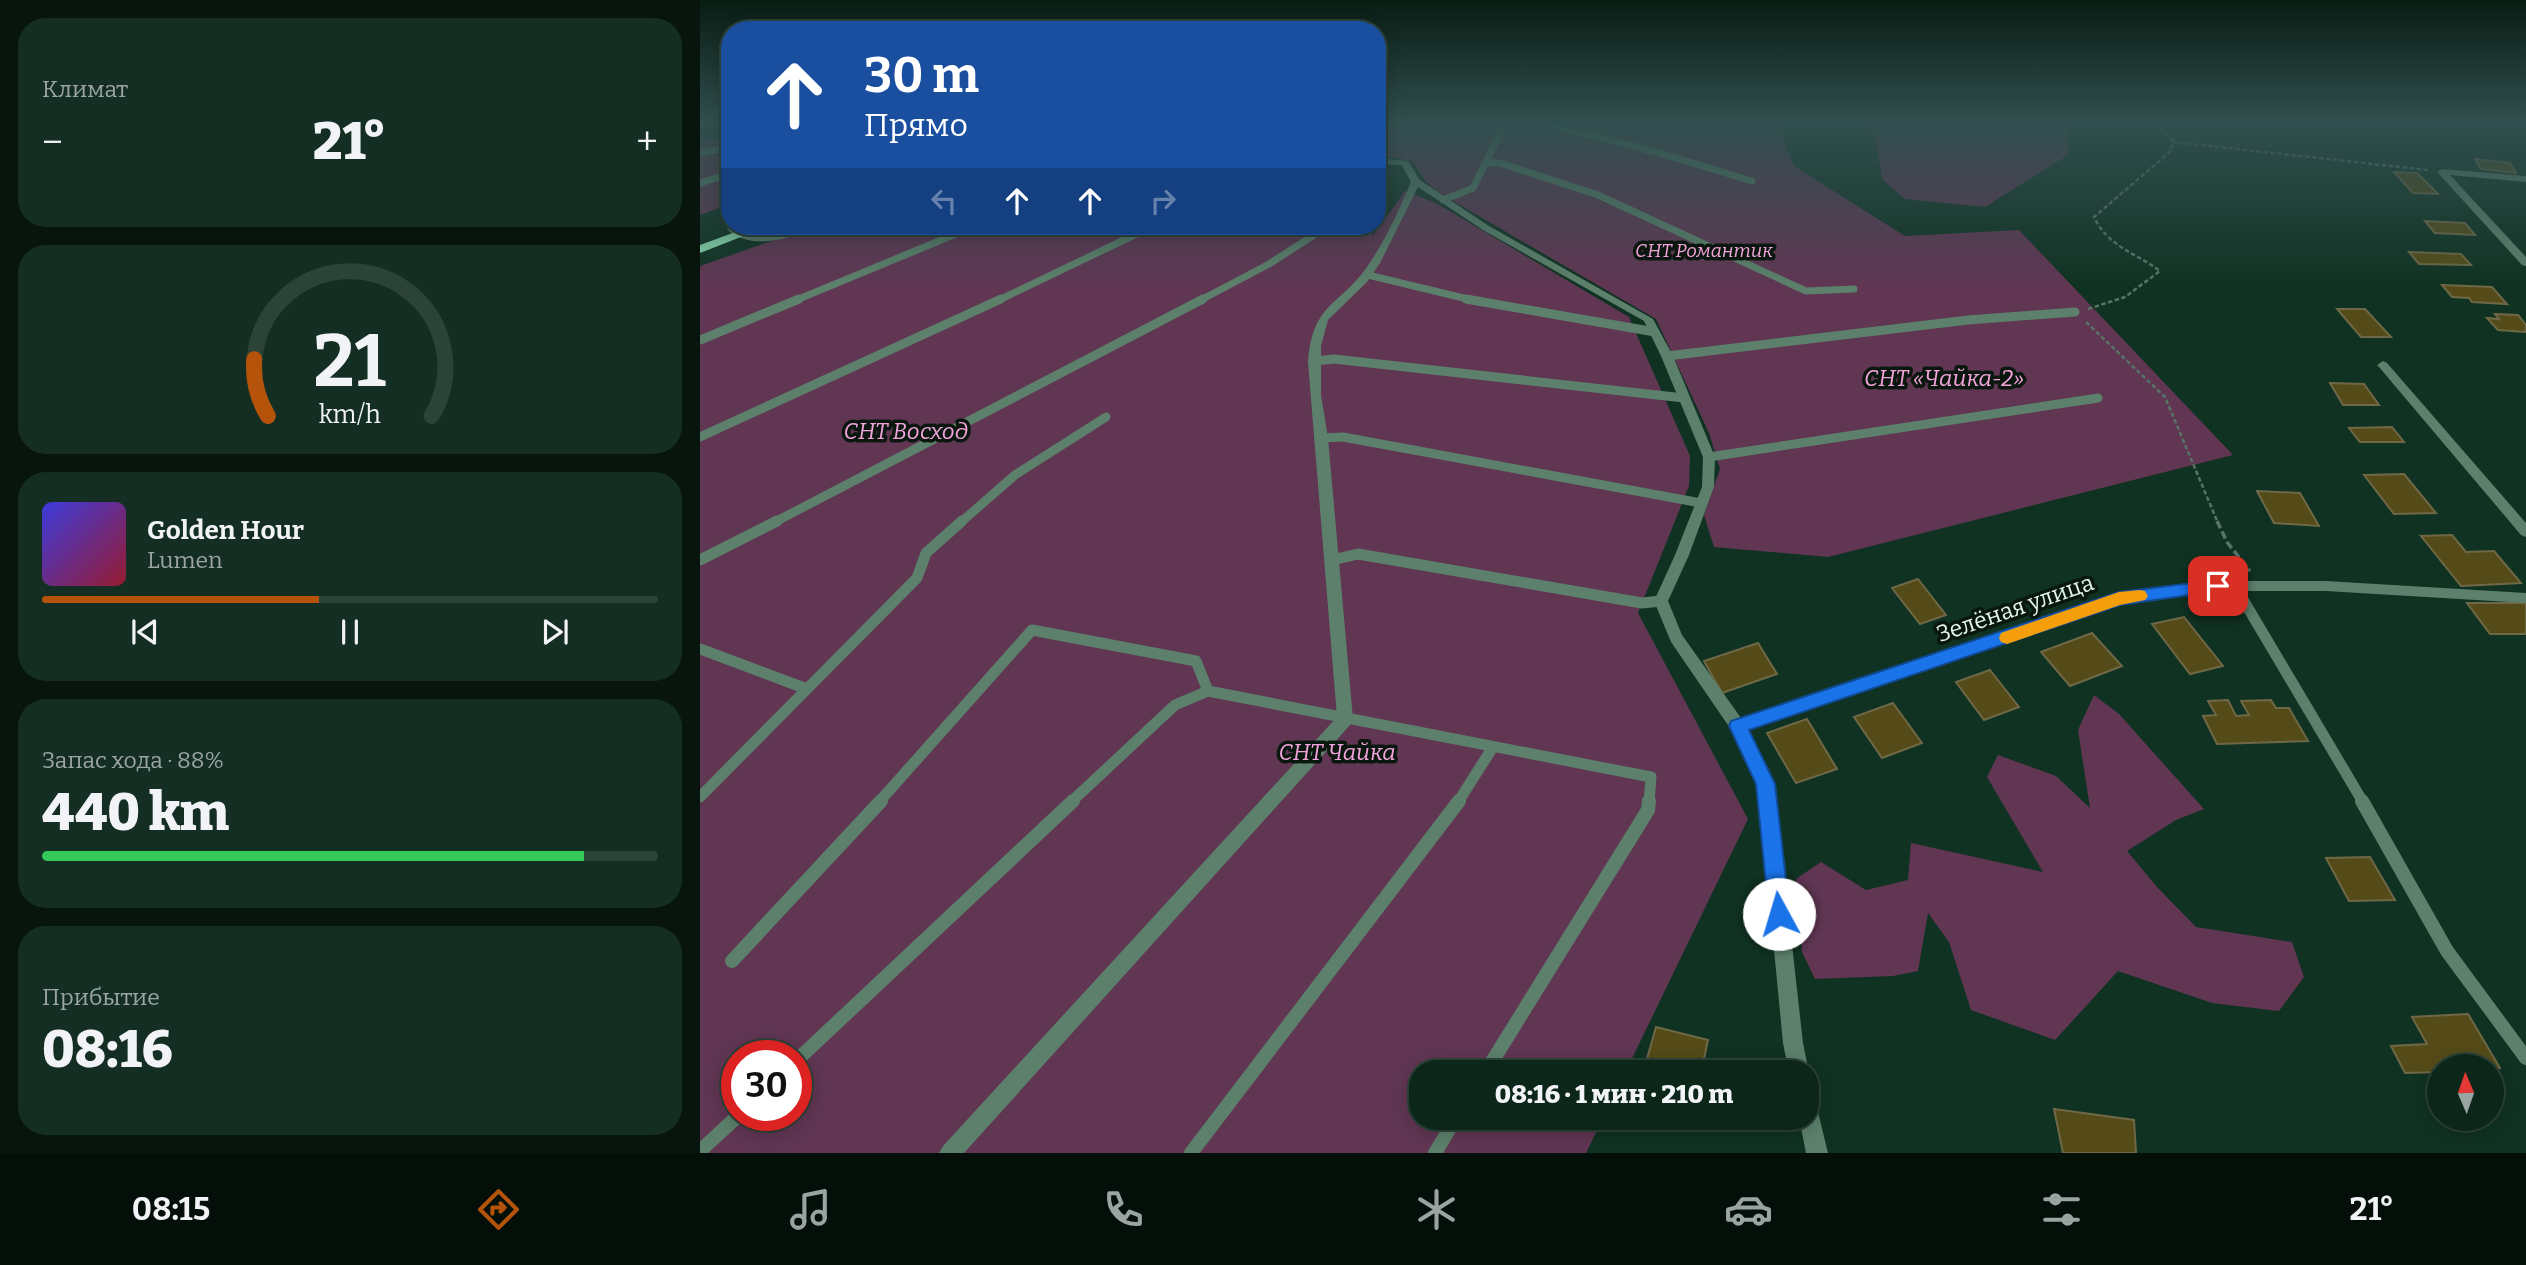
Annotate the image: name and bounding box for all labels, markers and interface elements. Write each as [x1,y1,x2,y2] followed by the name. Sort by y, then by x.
[864,46,979,105] text: 30 m
[749,49,840,140] icon: ahead
[42,75,128,103] text: Климат
[864,106,968,144] text: Прямо
[313,110,386,173] text: 21°
[42,119,63,165] text: −
[636,119,658,165] text: +
[925,182,963,220] icon: left
[998,182,1036,220] icon: ahead
[1071,182,1109,220] icon: ahead
[1144,182,1182,220] icon: right
[1635,239,1773,262] park label: СНТ Романтик
[314,318,387,405] text: 21
[1864,364,2024,392] park label: СНТ «Чайка-2»
[319,399,381,429] text: km/h
[844,417,968,445] park label: СНТ Восход
[147,515,304,546] text: Golden Hour
[147,546,223,574] text: Lumen
[2188,556,2248,616] pin
[2199,567,2237,605] icon: arrive
[1933,568,2098,648] street label: Зелёная улица
[126,613,164,651] icon: previous
[331,613,369,651] icon: pause
[536,613,574,651] icon: next
[1278,738,1396,766] park label: СНТ Чайка
[42,746,224,774] text: Запас хода · 88%
[42,781,229,844] text: 440 km
[1742,877,1816,951] position arrow
[42,983,160,1011] text: Прибытие
[42,1018,173,1081] text: 08:16
[721,1040,812,1131] speed limit sign: 30
[2427,1054,2504,1130] north arrow
[2427,1054,2504,1131] map controls
[1495,1079,1733,1110] text: 08:16 · 1 мин · 210 m
[474,1185,523,1234] icon: directions
[786,1185,835,1234] icon: music
[1099,1185,1148,1234] icon: phone
[1412,1185,1461,1234] icon: climate
[1724,1185,1773,1234] icon: car
[2037,1185,2086,1234] icon: filters
[132,1190,210,1228] text: 08:15
[2350,1190,2394,1228] text: 21°

